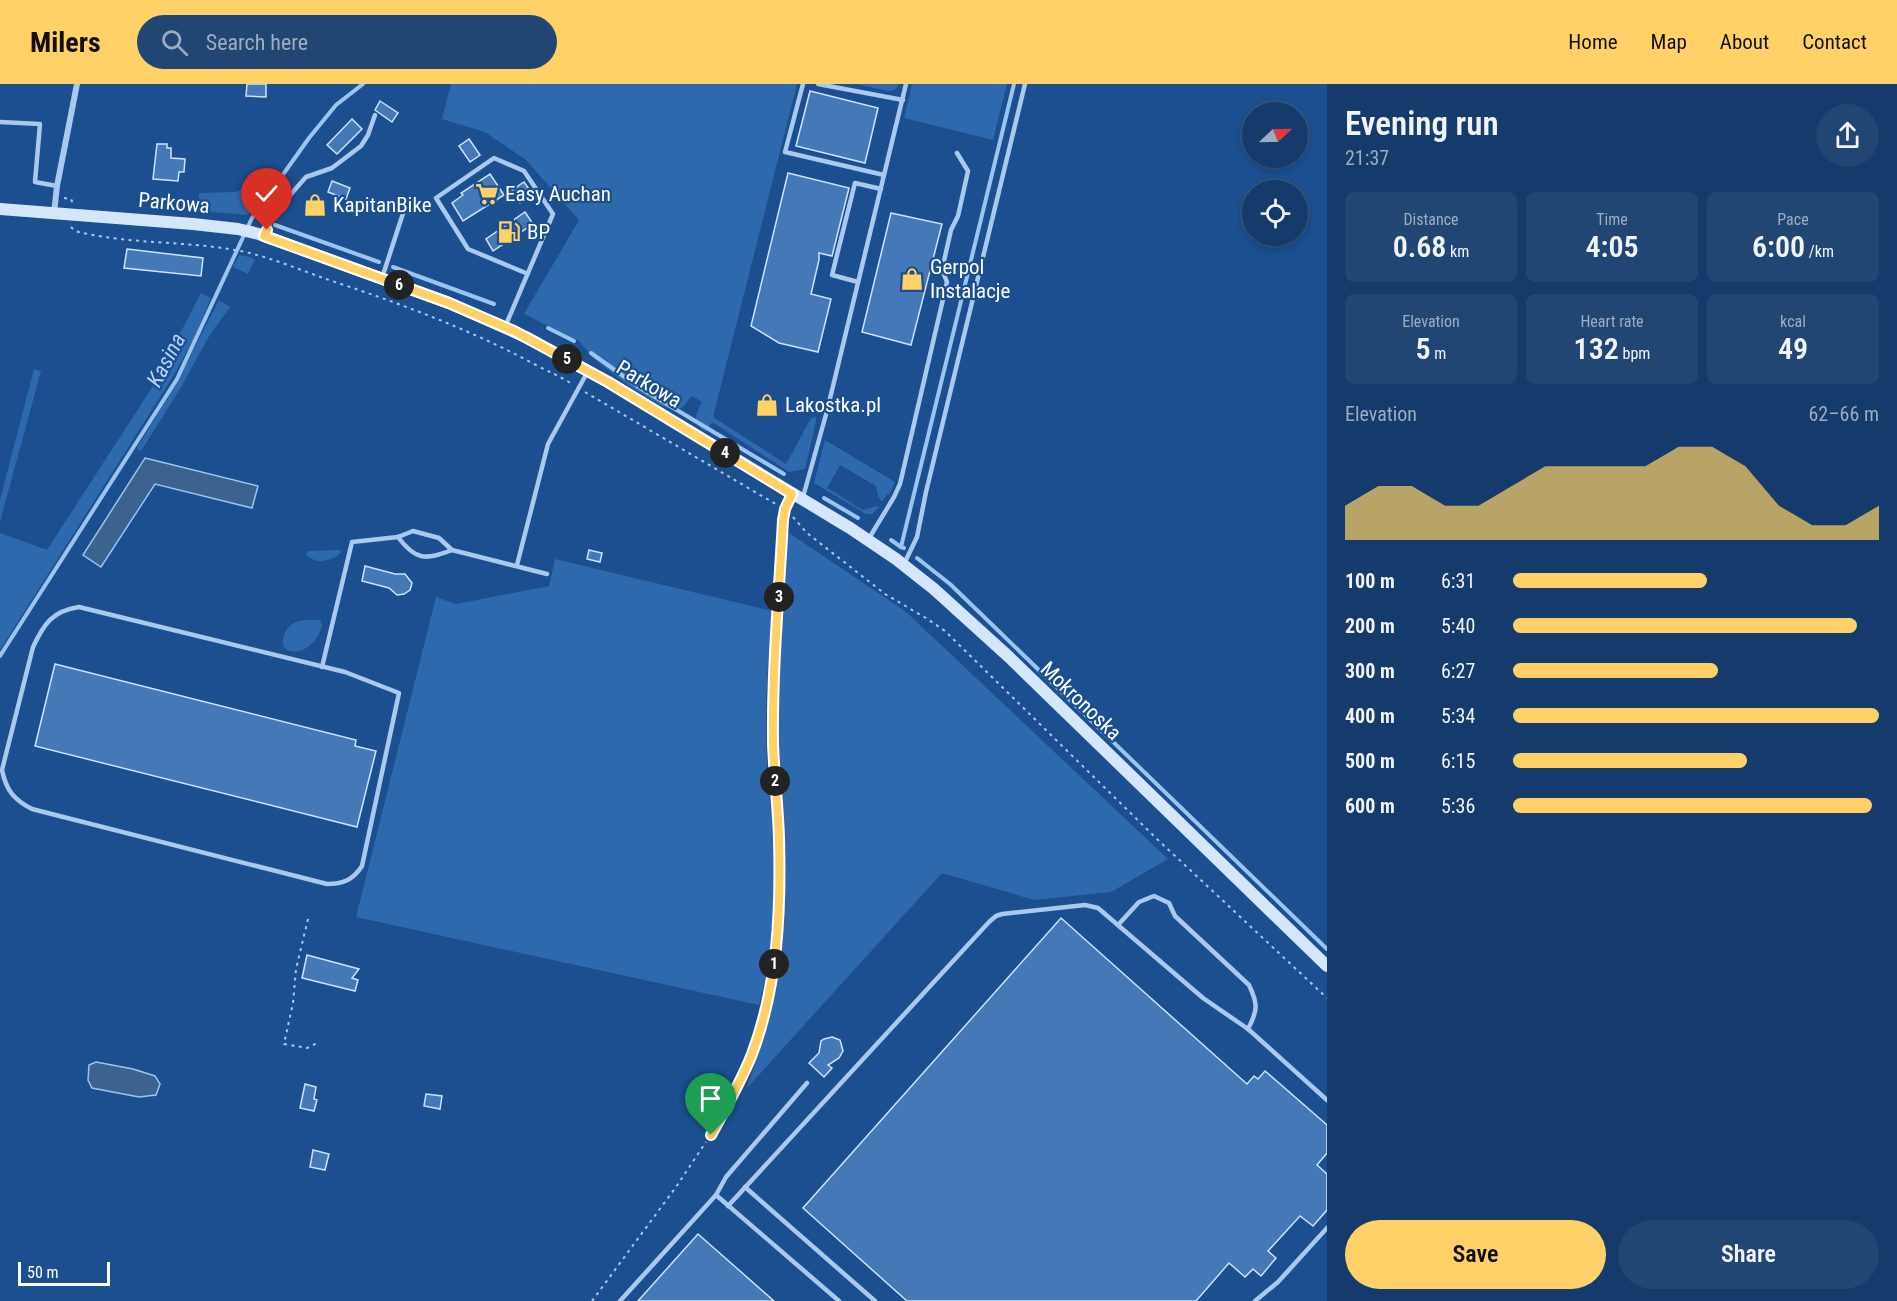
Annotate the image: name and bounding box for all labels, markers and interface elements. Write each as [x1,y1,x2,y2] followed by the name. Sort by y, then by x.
[137,15,557,69] search box
[30,26,101,59] text: Milers
[158,26,191,59] icon: search
[206,30,308,55] text: Search here
[1568,30,1618,54] text: Home
[1651,30,1687,54] text: Map
[1720,30,1769,54] text: About
[1802,30,1867,54] text: Contact
[1242,102,1308,168] north arrow
[1242,102,1308,246] map controls
[1345,104,1499,143] text: Evening run
[1816,104,1879,167] button: share
[1345,146,1389,170] text: 21:37
[241,168,292,230] pin
[250,177,283,210] icon: check
[1242,180,1308,246] button: locate
[474,181,500,207] supermarket icon: Easy Auchan
[505,182,611,206] place label: Easy Auchan
[137,188,211,218] street label: Parkowa
[302,192,328,218] shop icon: KapitanBike
[333,193,432,217] place label: KapitanBike
[1403,210,1459,229] text: Distance
[1596,210,1628,229] text: Time
[1777,210,1809,229] text: Pace
[496,219,522,245] fuel station icon: BP
[527,220,550,244] place label: BP
[1393,229,1446,264] text: 0.68
[1585,229,1639,264] text: 4:05
[1752,229,1805,264] text: 6:00
[1446,242,1469,261] text: km
[1805,242,1834,261] text: /km
[930,255,1011,303] place label: Gerpol Instalacje
[899,266,925,292] shop icon: Gerpol Instalacje
[384,270,414,300] pin: 6
[395,275,403,294] text: 6
[1402,312,1460,331] text: Elevation
[1580,312,1644,331] text: Heart rate
[1780,312,1806,331] text: kcal
[142,329,190,391] water label: Kasina
[1416,331,1431,366] text: 5
[1574,331,1619,366] text: 132
[1778,331,1808,366] text: 49
[552,344,582,374] pin: 5
[1431,344,1446,363] text: m
[1619,344,1650,363] text: bpm
[563,349,571,368] text: 5
[612,355,686,413] street label: Parkowa
[754,392,780,418] shop icon: Lakostka.pl
[785,393,881,417] place label: Lakostka.pl
[1345,402,1417,426] text: Elevation
[1808,402,1879,426] text: 62–66 m
[710,438,740,468] pin: 4
[721,443,729,462] text: 4
[1345,569,1395,593] text: 100 m
[1441,569,1475,593] text: 6:31
[764,582,794,612] pin: 3
[775,587,783,606] text: 3
[1345,614,1395,638] text: 200 m
[1441,614,1475,638] text: 5:40
[1036,657,1126,745] street label: Mokronoska
[1345,659,1395,683] text: 300 m
[1441,659,1475,683] text: 6:27
[1345,704,1395,728] text: 400 m
[1441,704,1475,728] text: 5:34
[1345,749,1395,773] text: 500 m
[1441,749,1475,773] text: 6:15
[760,766,790,796] pin: 2
[771,771,779,790] text: 2
[1345,794,1395,818] text: 600 m
[1441,794,1475,818] text: 5:36
[759,949,789,979] pin: 1
[770,954,778,973] text: 1
[685,1073,736,1135] pin
[694,1082,727,1115] icon: arrive
[1345,1220,1606,1289] button: Save
[1618,1220,1879,1289] button: Share
[18,1259,110,1286] scale bar
[27,1263,59,1282] text: 50 m

